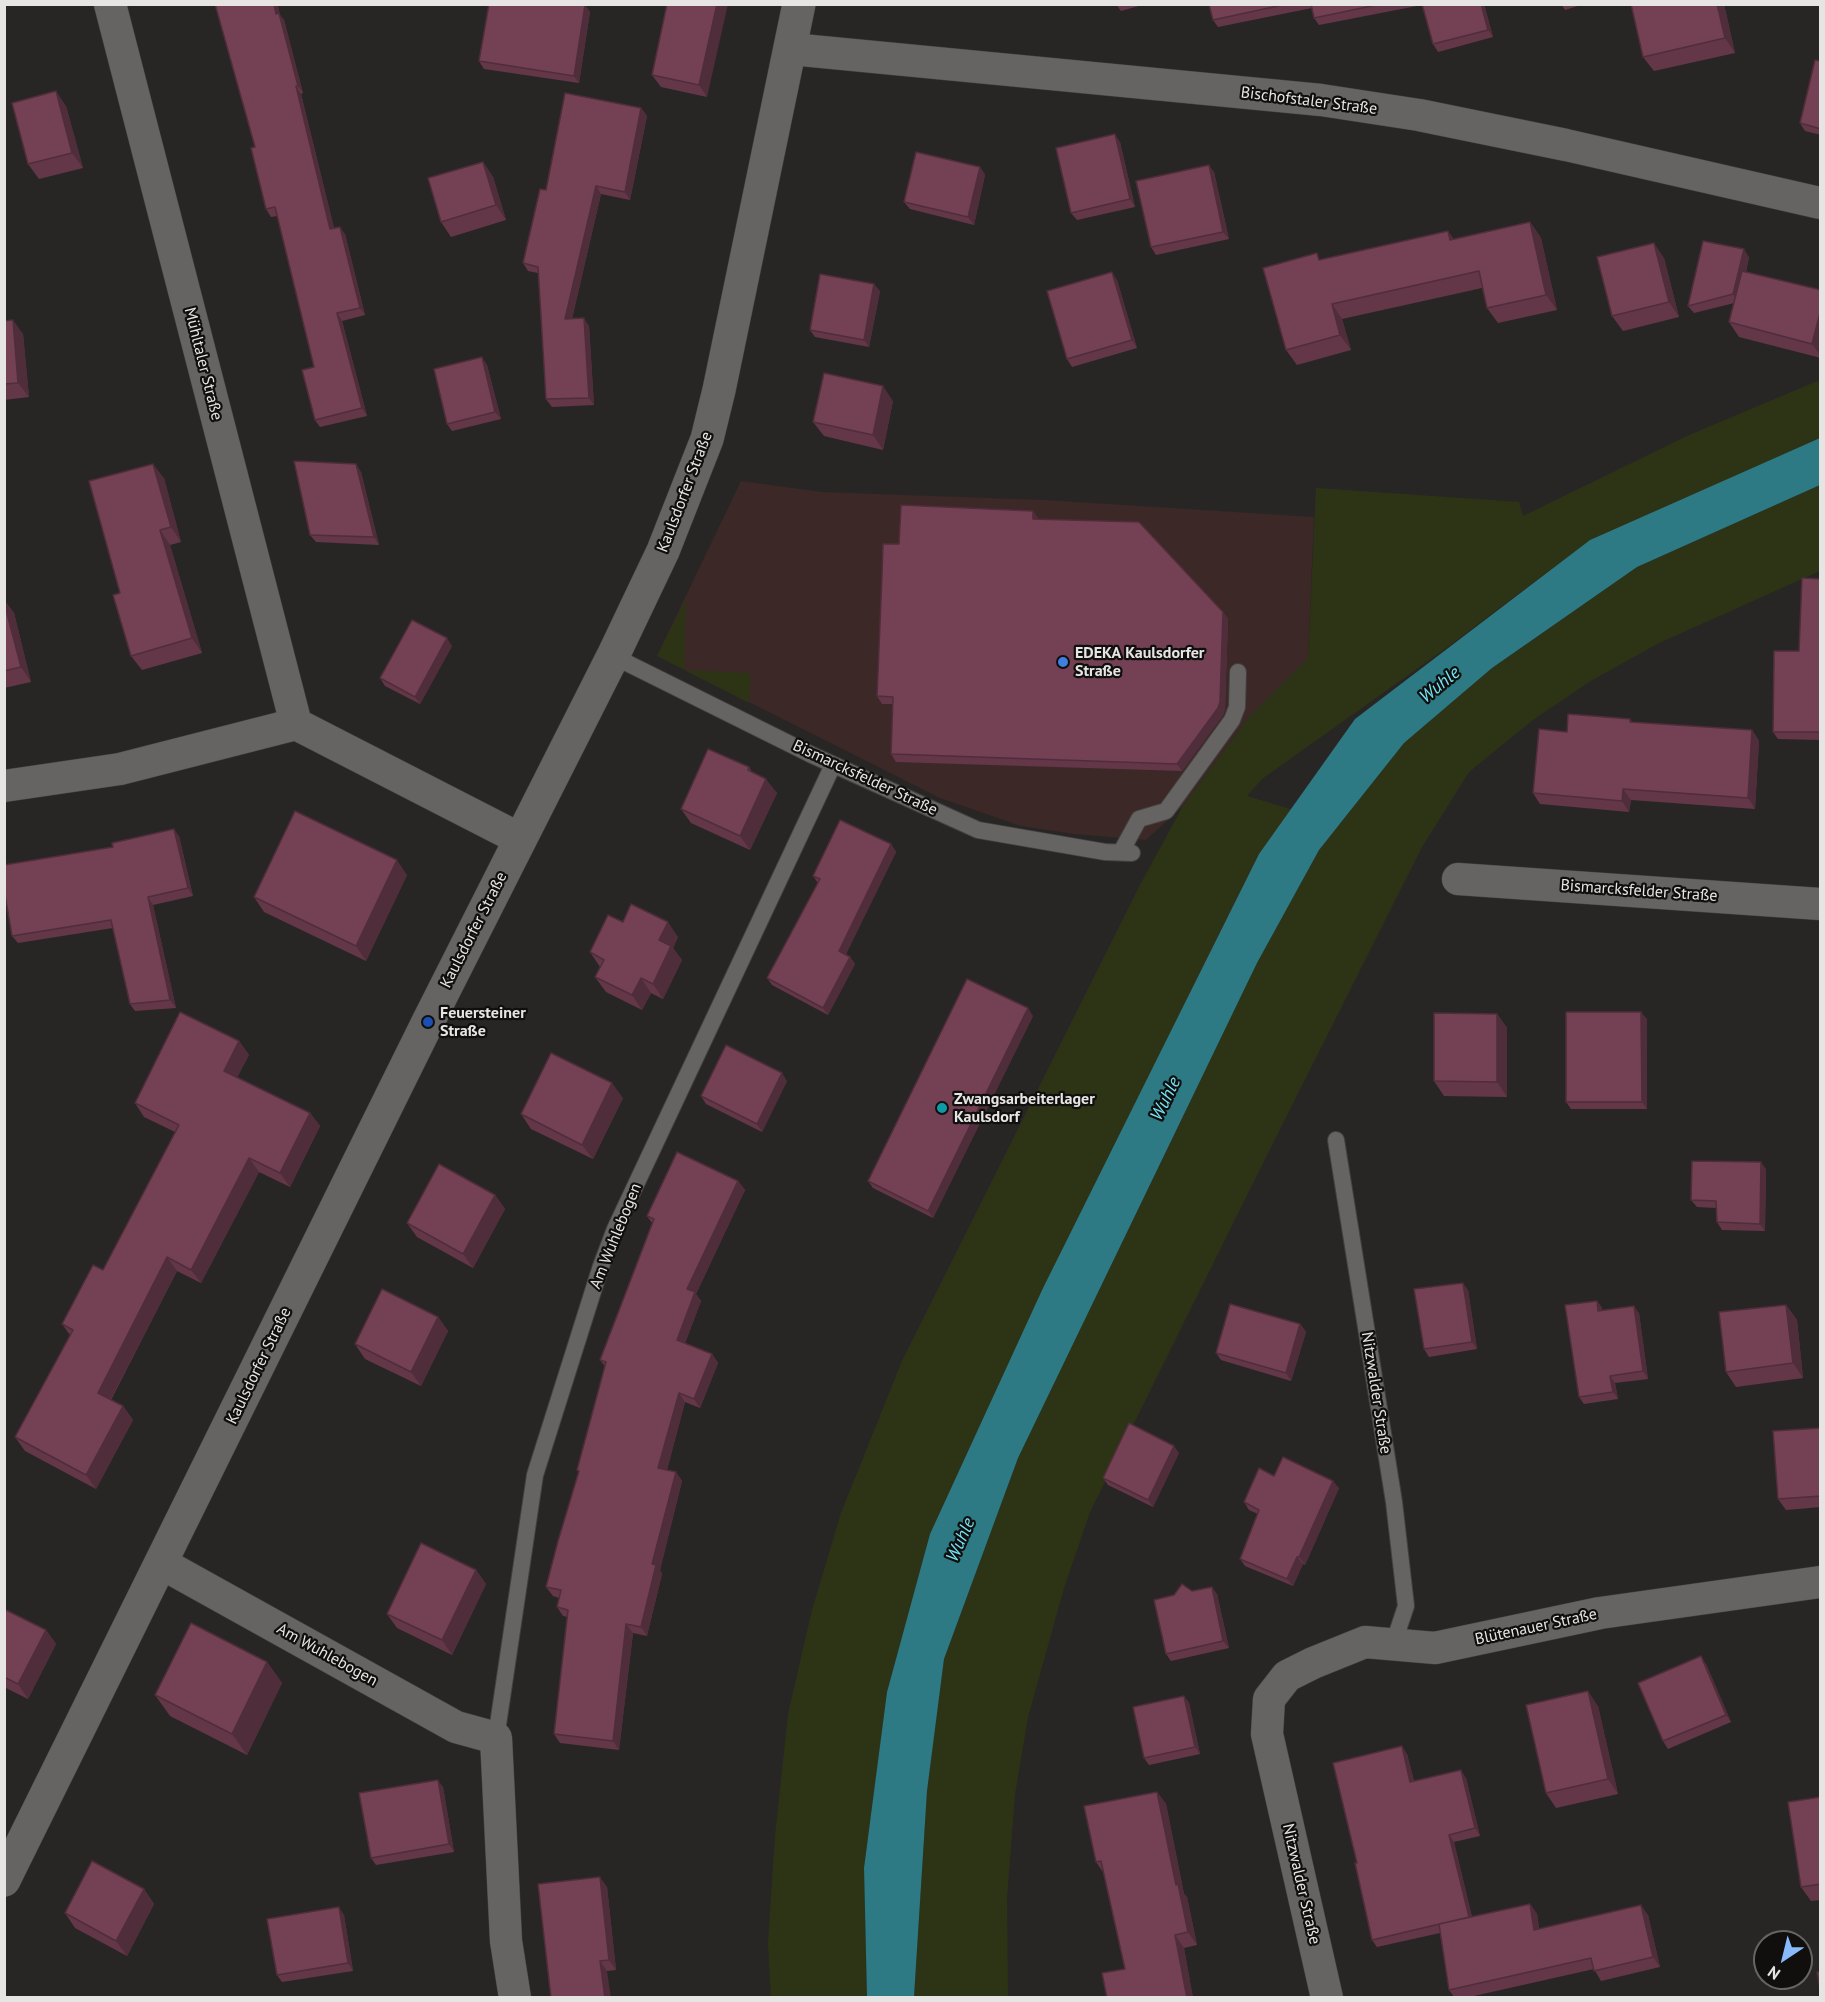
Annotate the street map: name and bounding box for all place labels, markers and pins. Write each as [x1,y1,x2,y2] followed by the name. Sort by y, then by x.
[1075,643,1204,681] place label: EDEKA Kaulsdorfer Straße
[1056,655,1070,669] marker: EDEKA Kaulsdorfer Straße
[440,1003,526,1041] place label: Feuersteiner Straße
[421,1015,435,1029] marker: Feuersteiner Straße
[954,1089,1095,1127] place label: Zwangsarbeiterlager Kaulsdorf
[935,1101,949,1115] marker: Zwangsarbeiterlager Kaulsdorf

